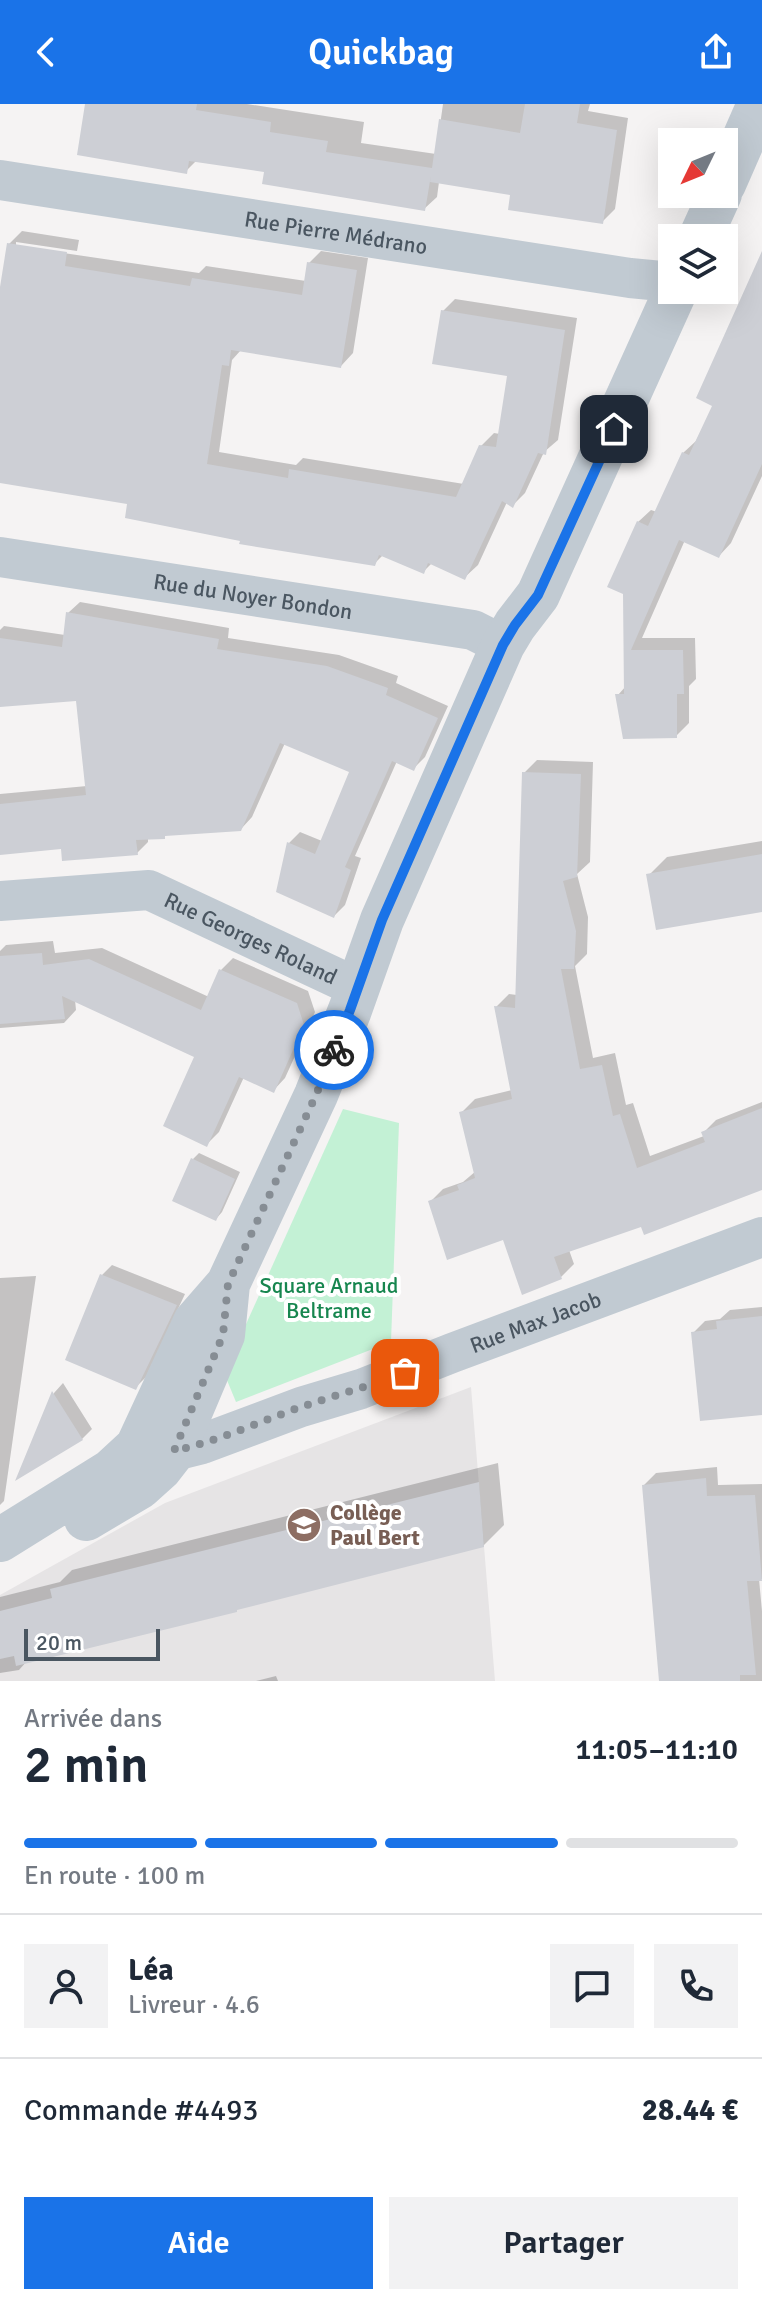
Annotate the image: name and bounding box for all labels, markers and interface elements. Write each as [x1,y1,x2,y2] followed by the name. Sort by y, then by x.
[24,30,68,74] icon: back
[308,30,454,75] text: Quickbag
[694,30,738,74] icon: share
[658,128,738,208] north arrow
[658,128,738,304] map controls
[243,205,429,260] street label: Rue Pierre Médrano
[658,224,738,304] button: layers
[580,395,648,463] pin
[592,407,636,451] icon: home
[152,567,354,625] street label: Rue du Noyer Bondon
[160,886,342,990] street label: Rue Georges Roland
[294,1010,374,1090] courier
[312,1028,356,1072] icon: bike
[260,1272,398,1324] park label: Square Arnaud Beltrame
[466,1285,605,1359] street label: Rue Max Jacob
[371,1339,439,1407] pin
[383,1351,427,1395] icon: bag
[330,1499,420,1551] place label: Collège Paul Bert
[285,1506,323,1544] school or university icon: Collège Paul Bert
[24,1625,160,1661] scale bar
[36,1629,82,1656] text: 20 m
[24,1703,162,1735] text: Arrivée dans
[575,1731,738,1768] text: 11:05–11:10
[24,1733,149,1797] text: 2 min
[24,1860,205,1892] text: En route · 100 m
[24,1944,108,2028] button: person
[550,1944,634,2028] button: chat
[654,1944,738,2028] button: phone
[128,1952,174,1989] text: Léa
[128,1989,260,2021] text: Livreur · 4.6
[24,2092,259,2129] text: Commande #4493
[642,2092,738,2129] text: 28.44 €
[24,2197,373,2289] button: Aide
[389,2197,738,2289] button: Partager

